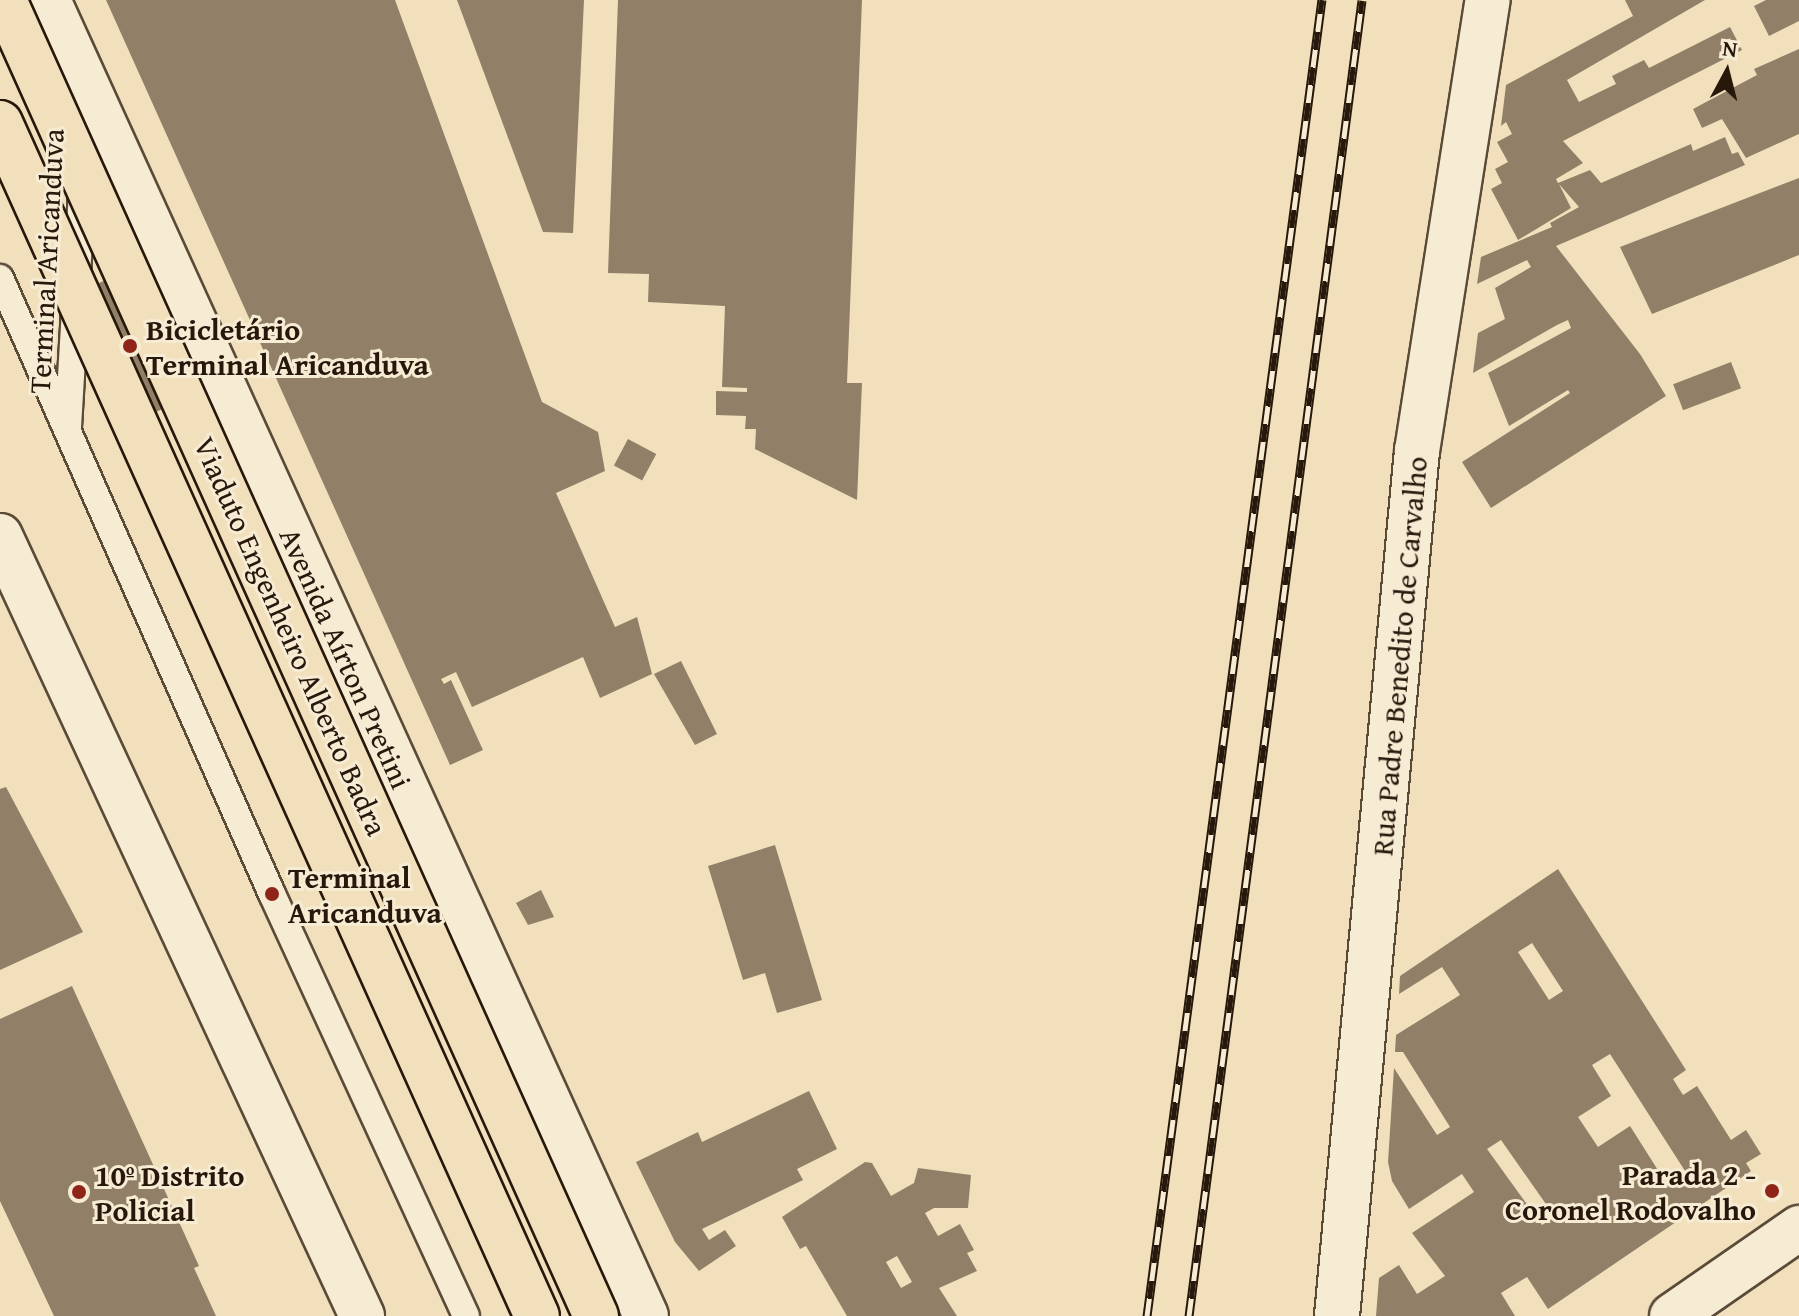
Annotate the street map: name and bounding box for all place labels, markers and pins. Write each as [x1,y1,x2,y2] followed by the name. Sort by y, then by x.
[146,311,429,382] place label: Bicicletário Terminal Aricanduva
[121,337,139,355] marker: Bicicletário Terminal Aricanduva
[288,859,442,930] place label: Terminal Aricanduva
[263,885,281,903] marker: Terminal Aricanduva
[1505,1156,1756,1226] place label: Parada 2 - Coronel Rodovalho
[95,1157,245,1228] place label: 10º Distrito Policial
[1763,1182,1781,1200] marker: Parada 2 - Coronel Rodovalho
[70,1183,88,1201] marker: 10º Distrito Policial

